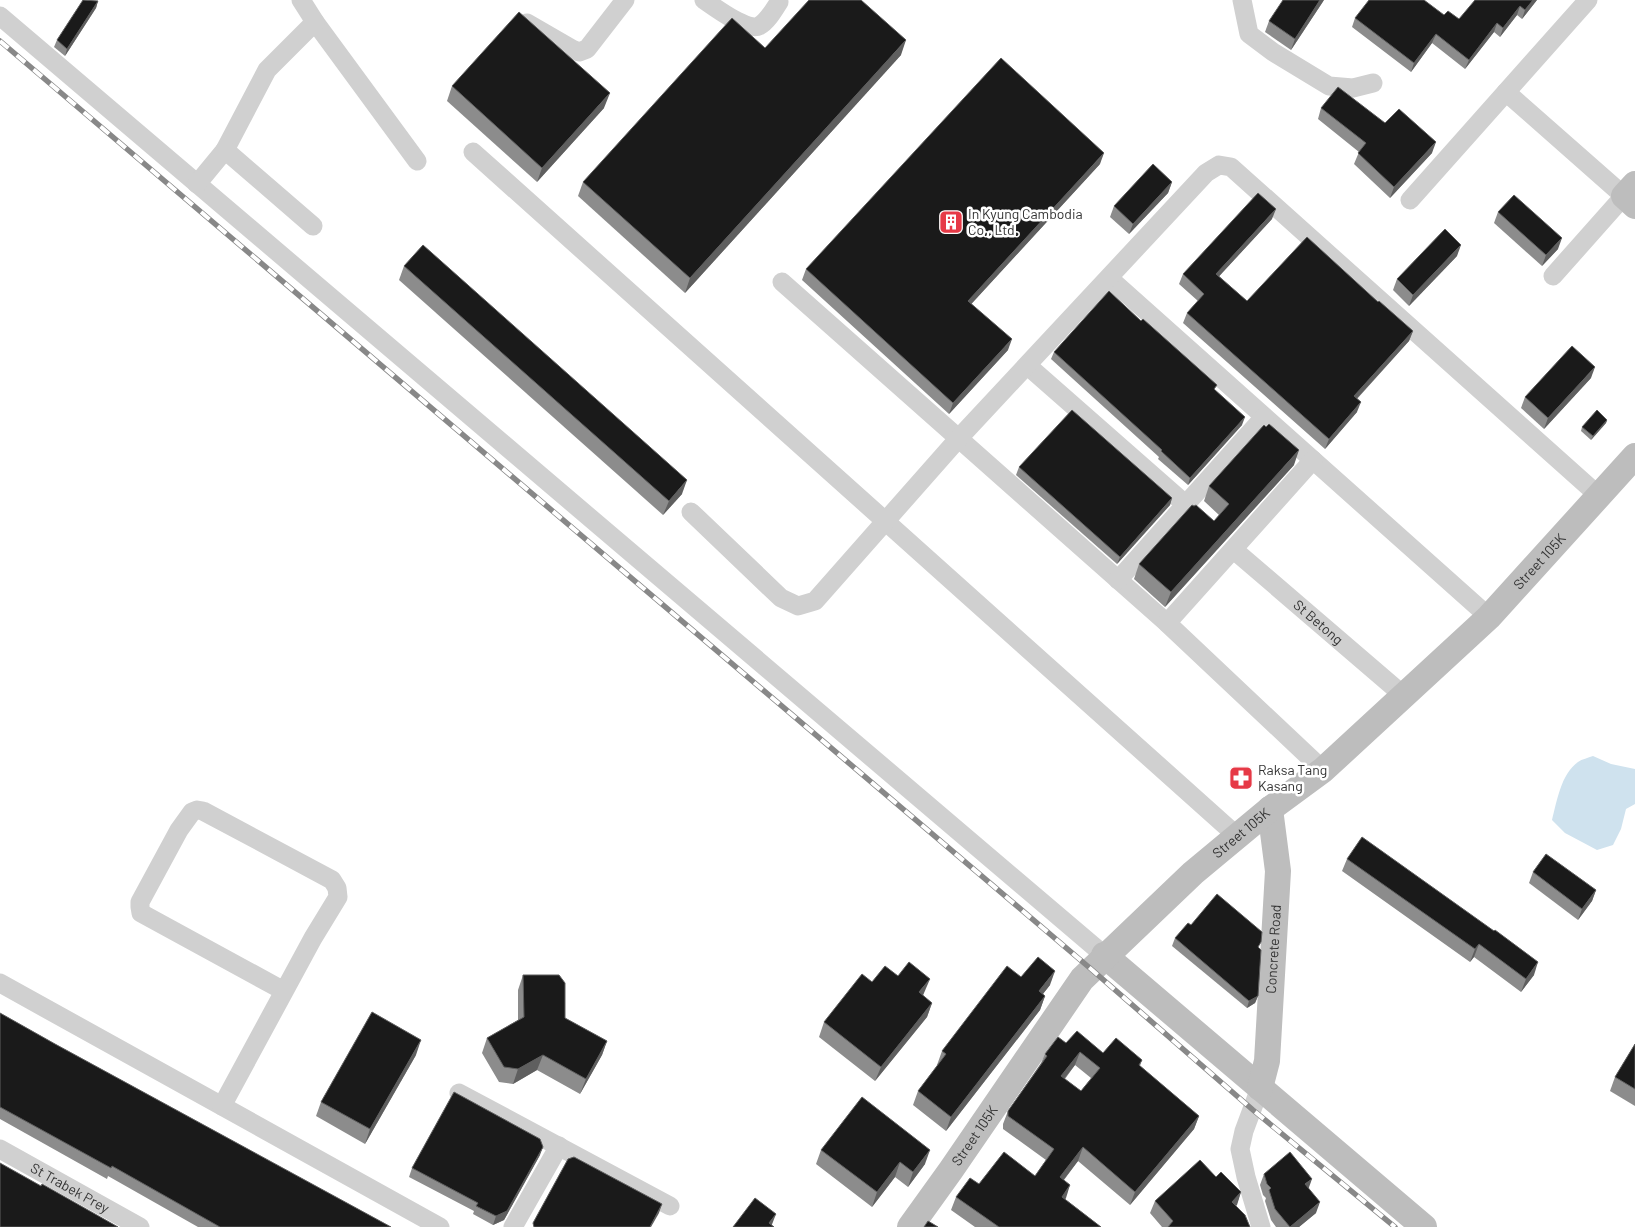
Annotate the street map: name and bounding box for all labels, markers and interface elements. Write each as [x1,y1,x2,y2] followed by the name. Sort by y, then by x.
[968,205,1083,238] place label: In Kyung Cambodia Co., Ltd.
[938,209,964,235] building icon: In Kyung Cambodia Co., Ltd.
[1509,529,1569,593] street label: Street 105K
[1290,596,1347,648] street label: St Betong
[1258,761,1327,794] place label: Raksa Tang Kasang
[1228,765,1254,791] pharmacy icon: Raksa Tang Kasang
[1209,803,1273,861] street label: Street 105K
[1262,904,1284,994] street label: Concrete Road
[948,1101,1001,1169] street label: Street 105K
[28,1159,113,1216] street label: St Trabek Prey

